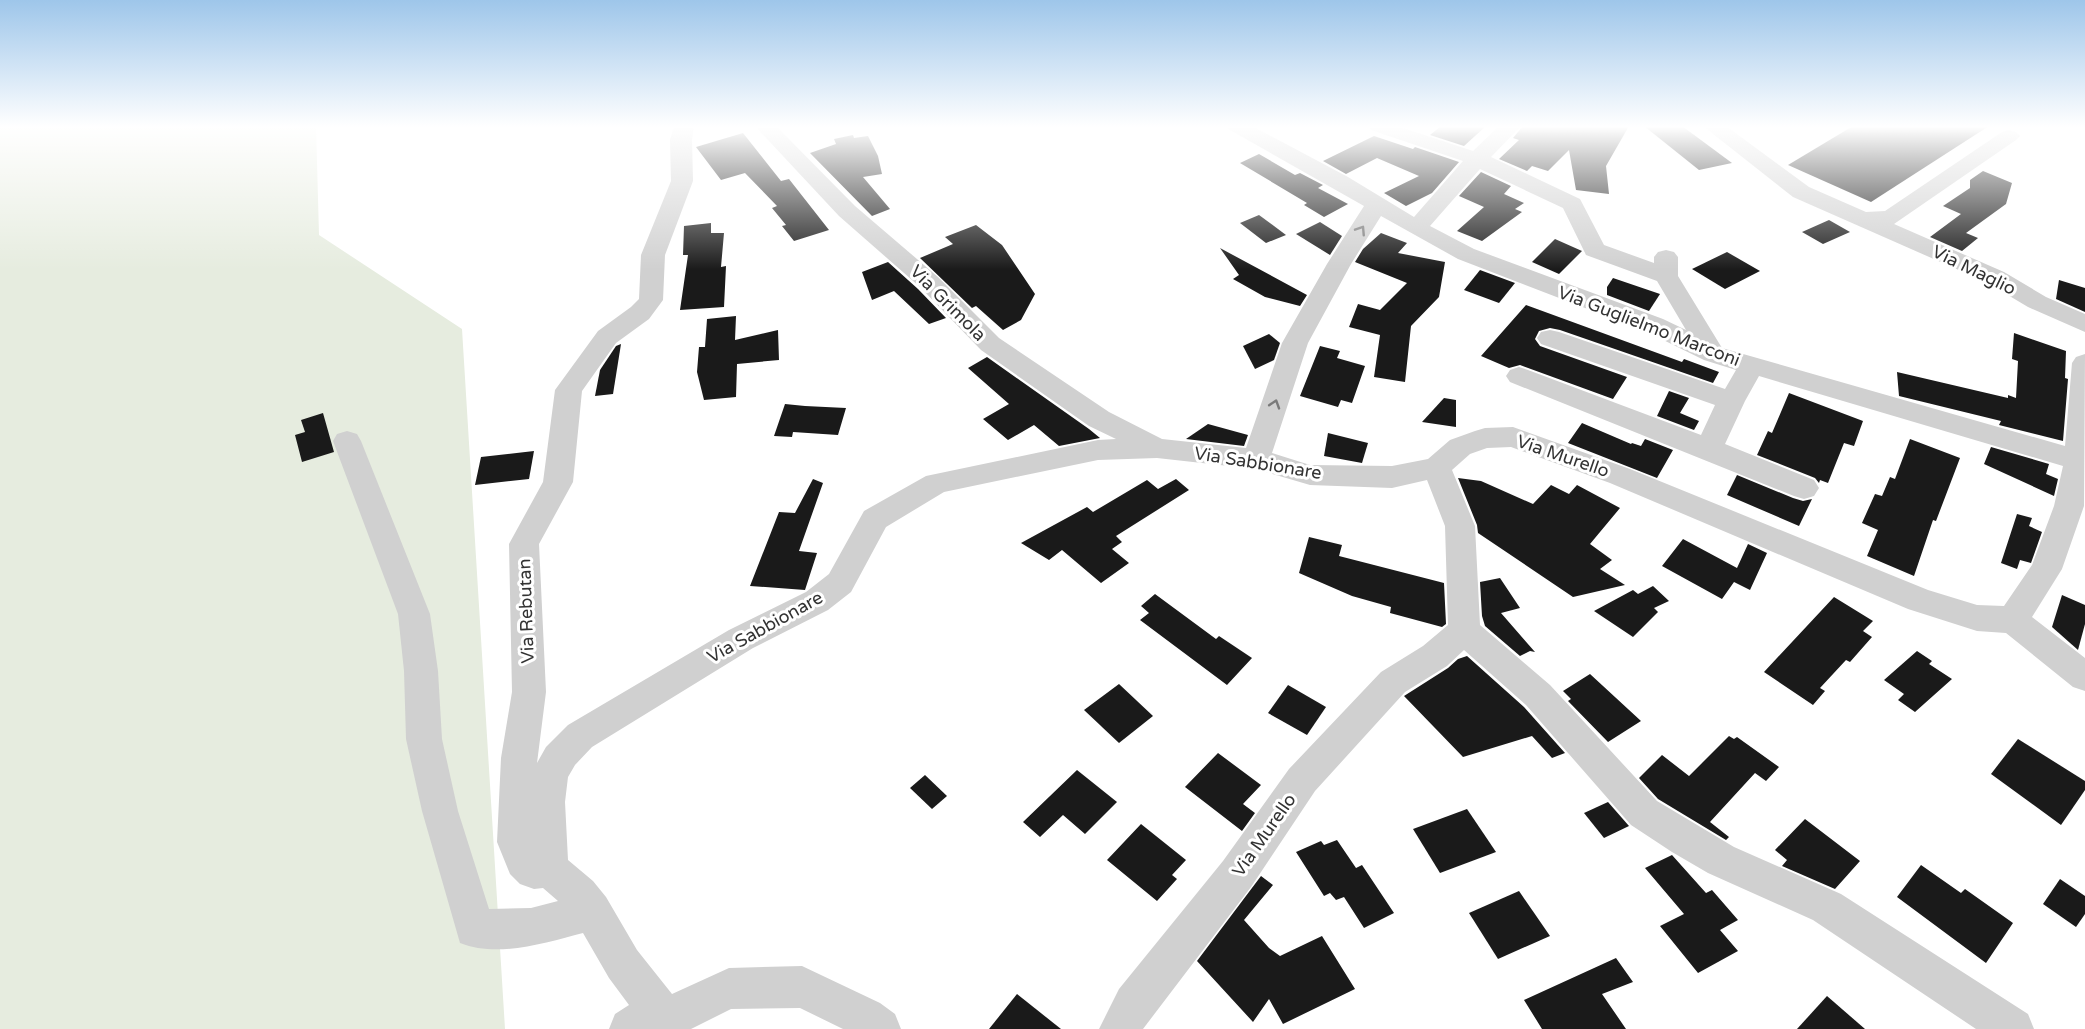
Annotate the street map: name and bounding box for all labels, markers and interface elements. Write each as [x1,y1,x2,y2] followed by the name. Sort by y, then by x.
[1354,226,1365,237] one-way arrow
[1929,240,2019,300] street label: Via Maglio
[905,260,991,346] street label: Via Grimola
[1555,281,1743,371] street label: Via Guglielmo Marconi
[1267,399,1280,410] one-way arrow
[1514,430,1612,482] street label: Via Murello
[1193,442,1323,484] street label: Via Sabbionare
[513,558,539,664] street label: Via Rebutan
[703,586,827,668] street label: Via Sabbionare
[1227,789,1301,881] street label: Via Murello

